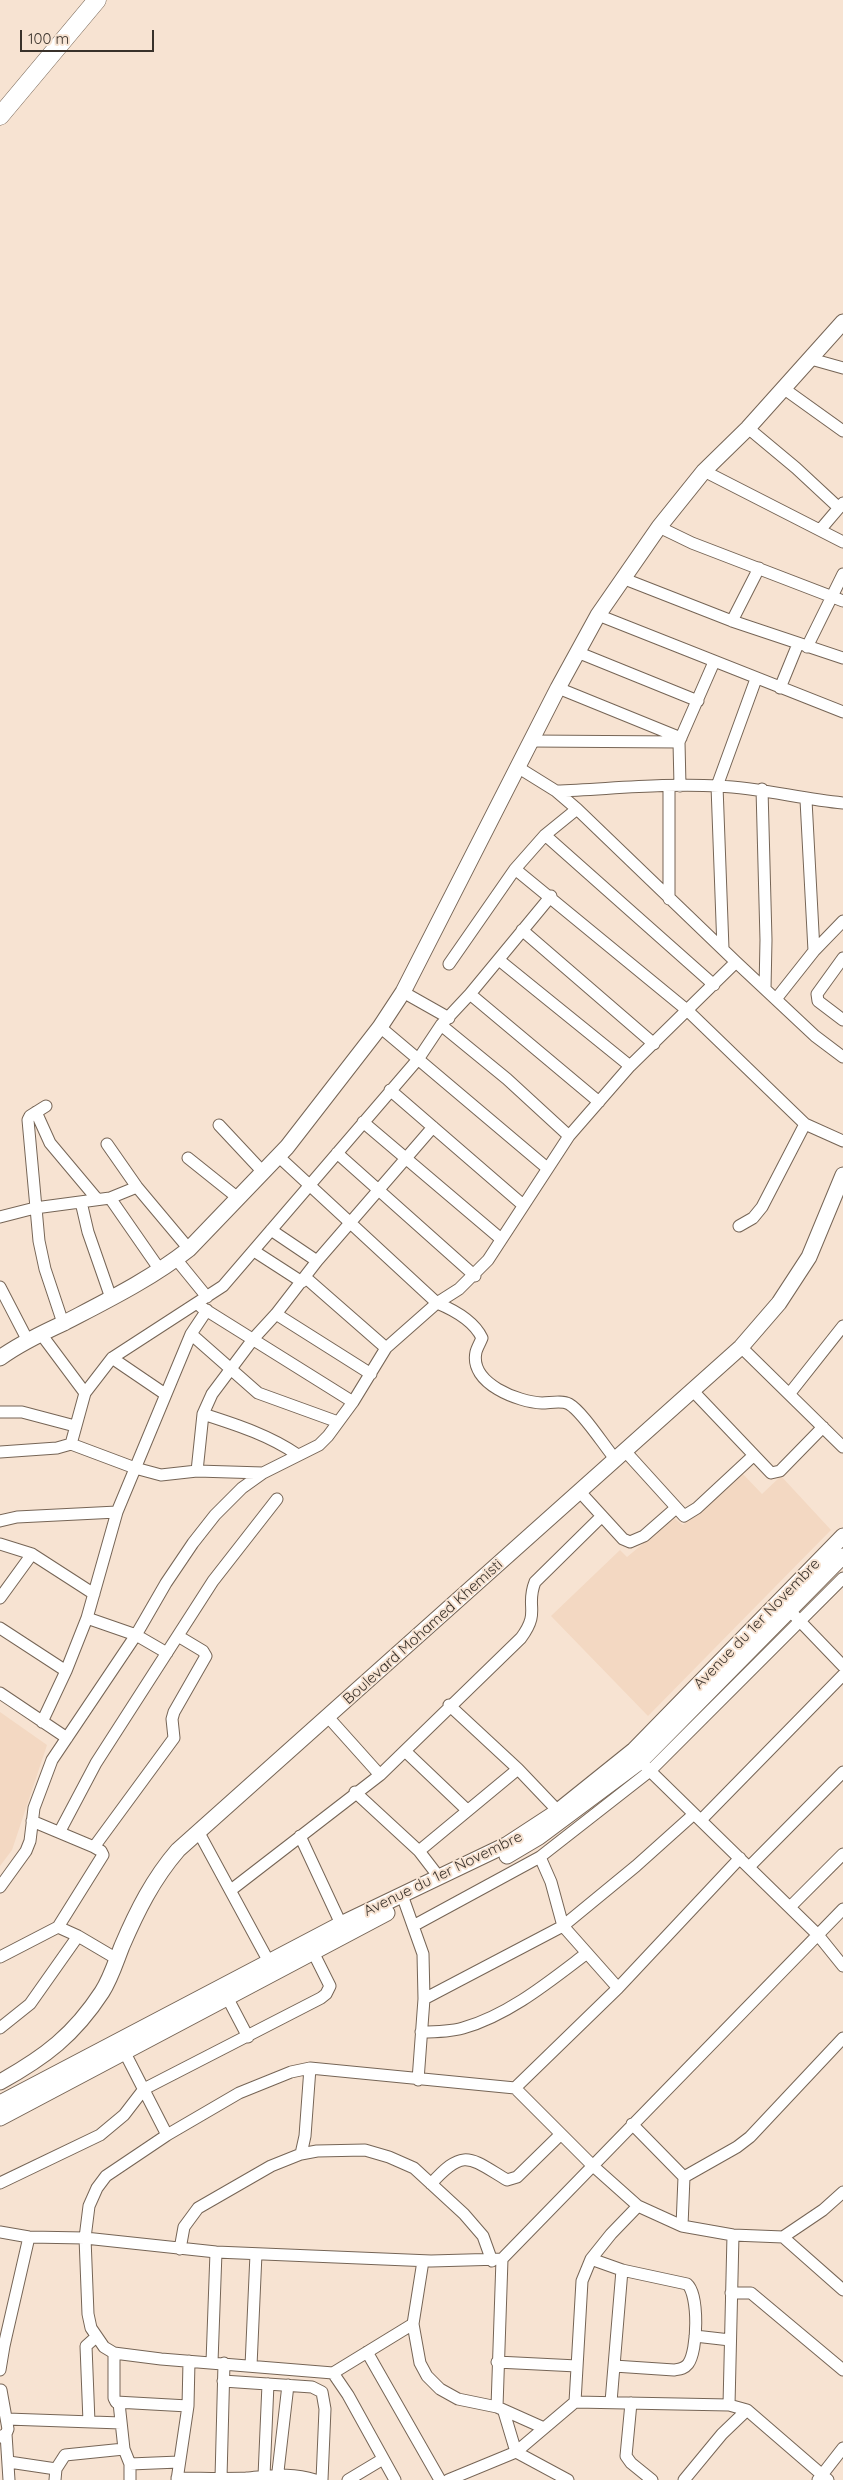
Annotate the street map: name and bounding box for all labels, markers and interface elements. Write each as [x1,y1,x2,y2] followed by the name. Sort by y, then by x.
[22,20,156,52] scale bar
[28,29,69,48] text: 100 m
[690,1555,824,1693] street label: Avenue du 1er Novembre
[340,1556,506,1708] street label: Boulevard Mohamed Khemisti
[361,1828,525,1920] street label: Avenue du 1er Novembre

